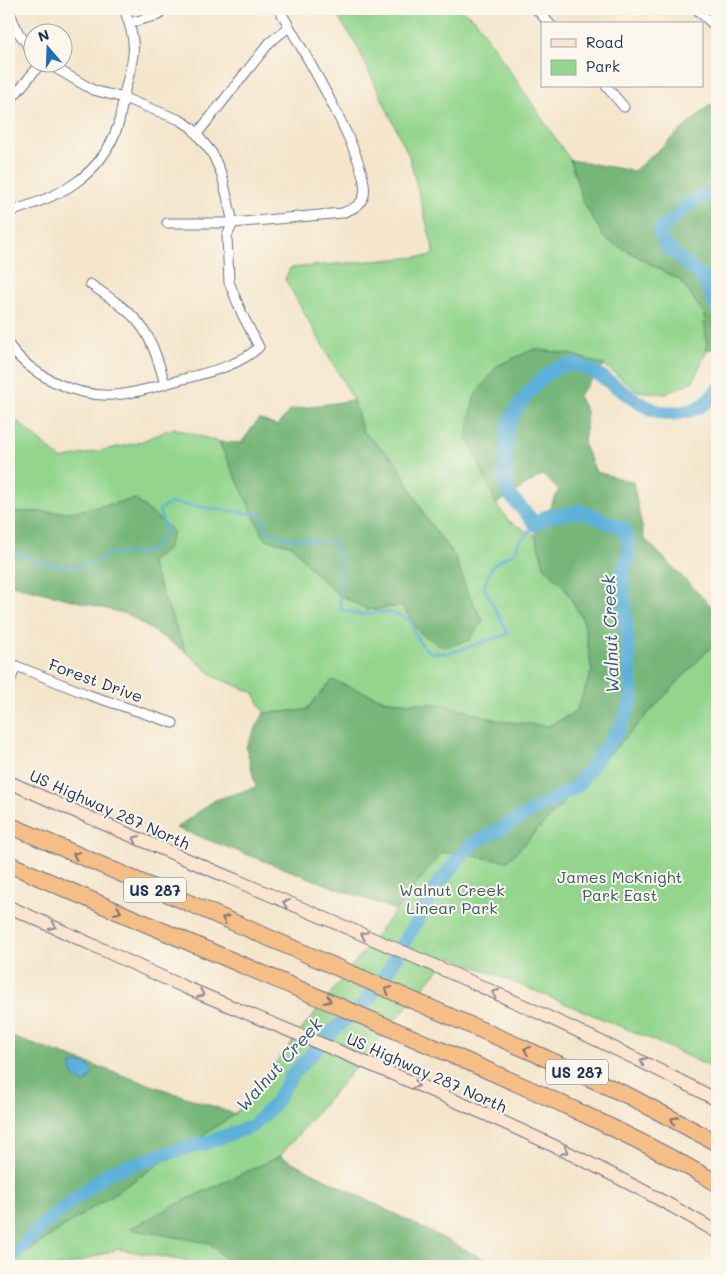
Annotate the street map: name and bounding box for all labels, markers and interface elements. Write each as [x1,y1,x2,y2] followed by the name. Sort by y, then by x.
[22,22,72,72] north arrow
[541,22,704,88] legend
[35,25,52,46] text: N
[586,32,623,52] text: Road
[586,56,620,76] text: Park
[596,574,624,694] water label: Walnut Creek
[46,653,146,707] street label: Forest Drive
[27,764,193,854] street label: US Highway 287 North
[132,835,141,846] one-way arrow
[72,851,81,862] one-way arrow
[557,866,683,905] park label: James McKnight Park East
[124,878,186,902] road number: US 287
[399,879,505,918] park label: Walnut Creek Linear Park
[282,898,291,909] one-way arrow
[113,905,122,916] one-way arrow
[221,915,230,926] one-way arrow
[48,920,57,931] one-way arrow
[360,931,368,941] one-way arrow
[384,985,393,996] one-way arrow
[196,987,205,998] one-way arrow
[491,988,500,999] one-way arrow
[323,994,332,1005] one-way arrow
[230,1012,328,1116] water label: Walnut Creek
[344,1027,510,1117] street label: US Highway 287 North
[523,1046,532,1057] one-way arrow
[639,1057,648,1067] one-way arrow
[546,1060,608,1084] road number: US 287
[411,1079,420,1090] one-way arrow
[671,1116,680,1126] one-way arrow
[560,1145,569,1155] one-way arrow

